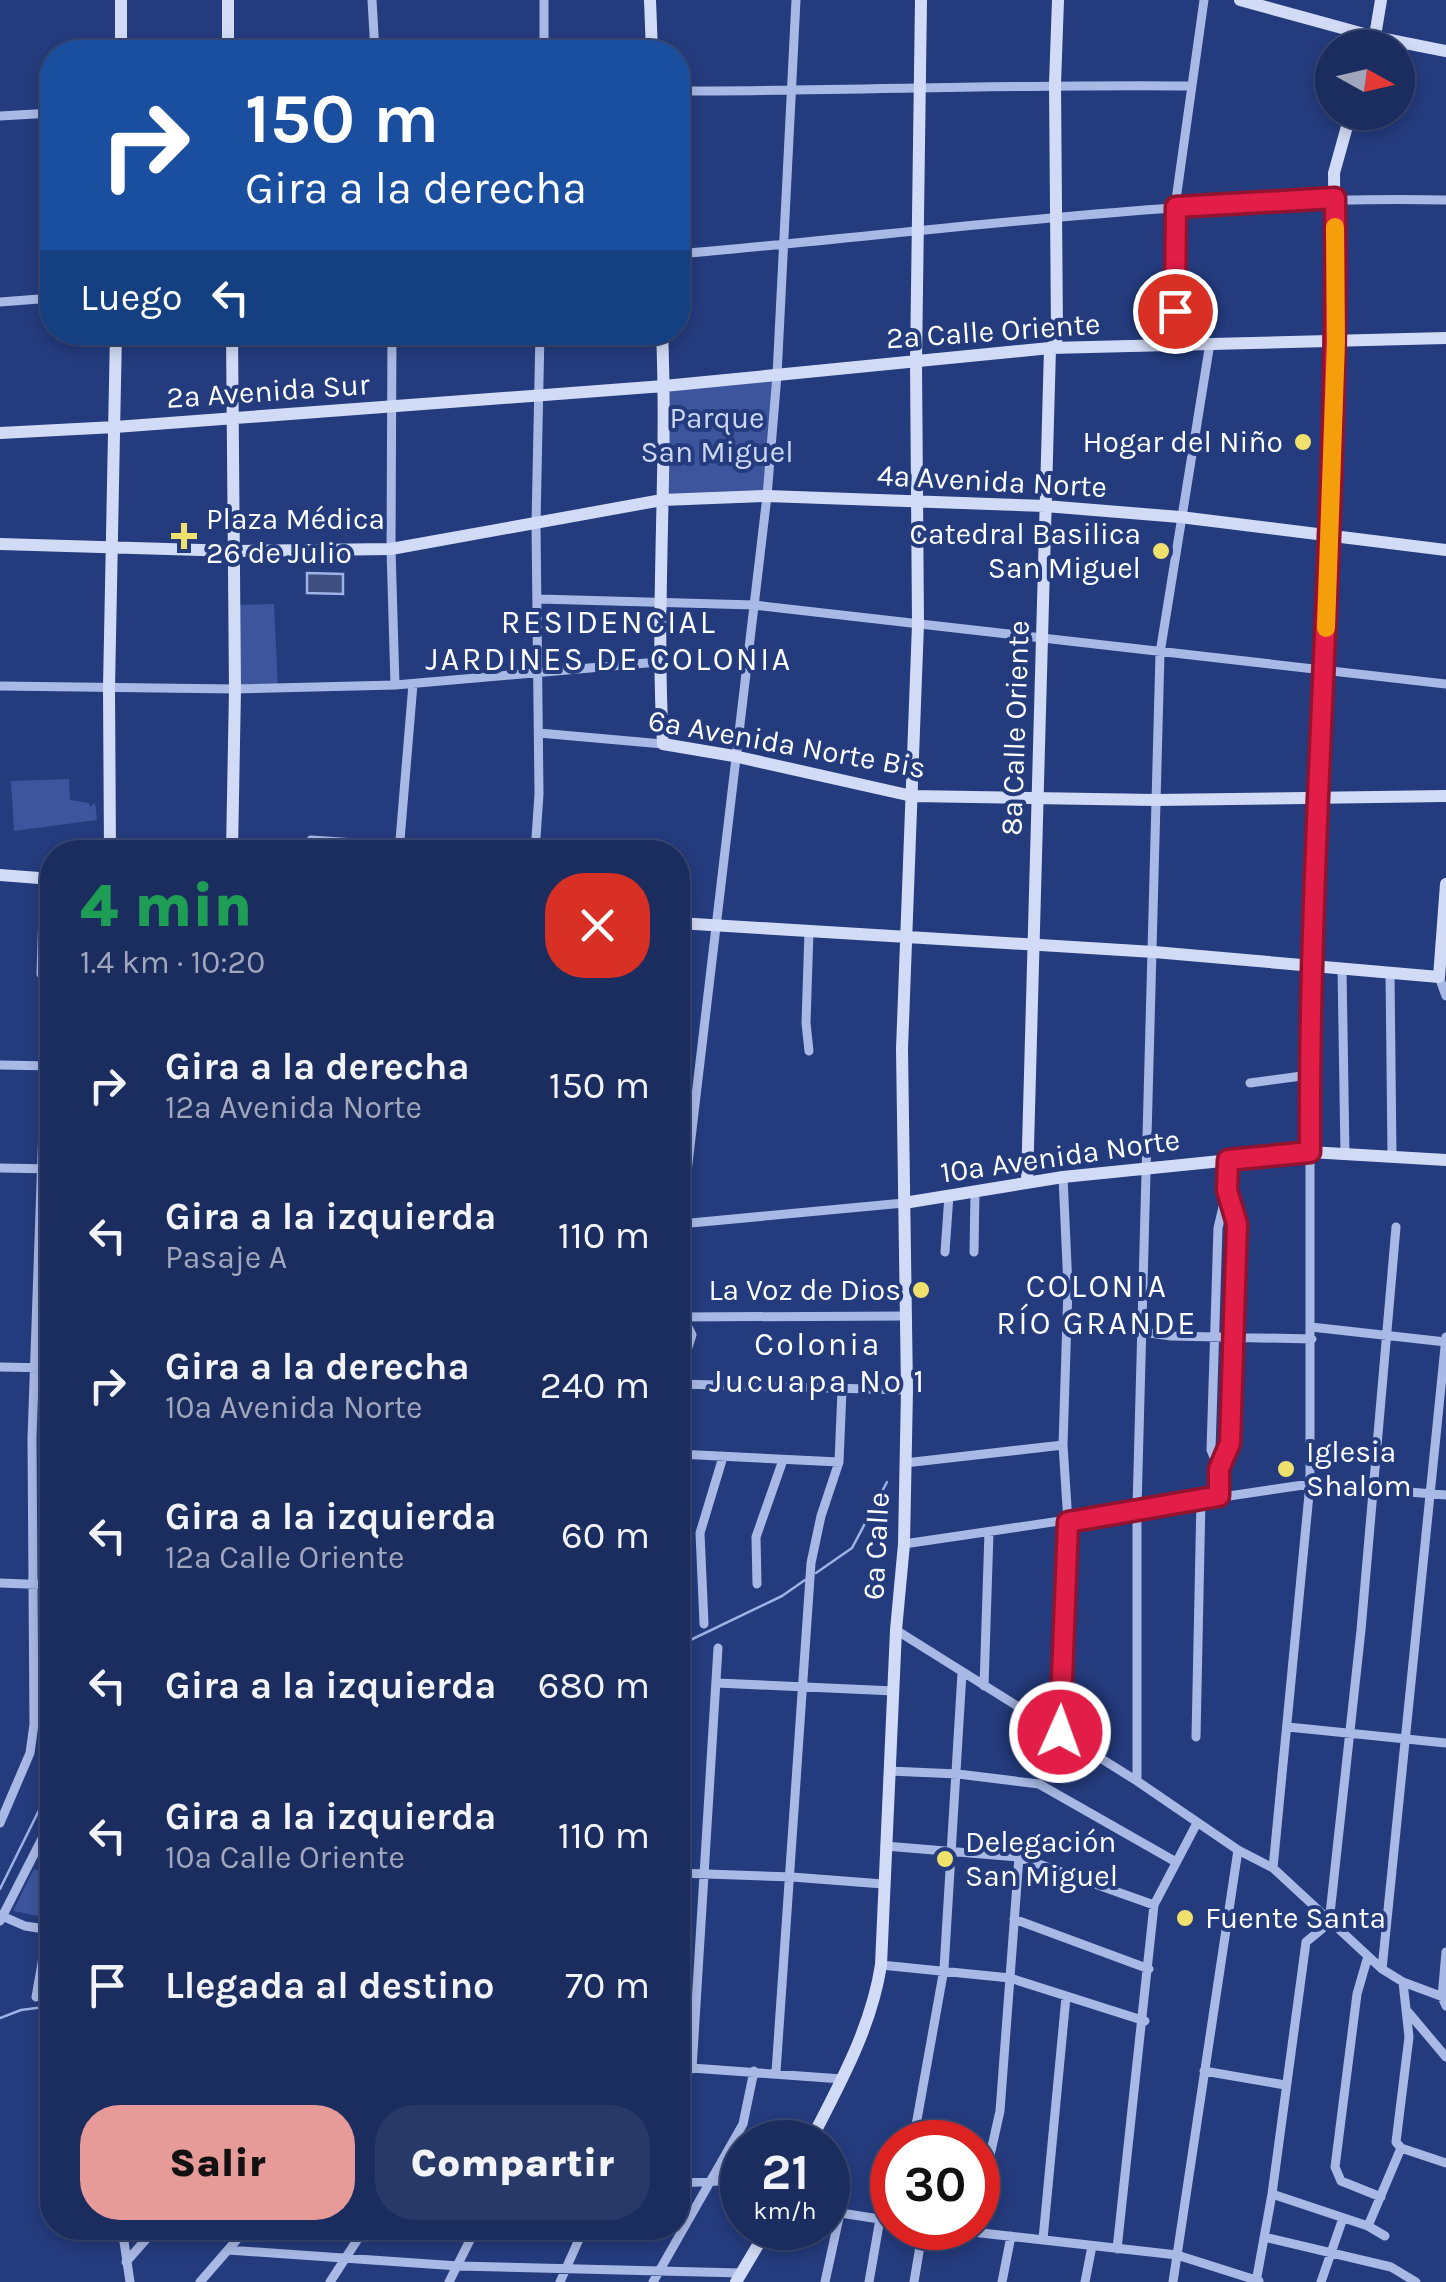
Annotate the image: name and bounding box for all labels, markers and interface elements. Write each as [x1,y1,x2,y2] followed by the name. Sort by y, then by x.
[1315,30,1415,130] north arrow
[1315,30,1415,130] map controls
[245,78,439,160] text: 150 m
[80,80,210,210] icon: right
[245,162,587,214] text: Gira a la derecha
[1133,269,1218,354] pin
[203,270,258,325] icon: left
[80,275,183,320] text: Luego
[1148,284,1203,339] icon: arrive
[885,306,1101,356] street label: 2a Calle Oriente
[165,366,371,416] street label: 2a Avenida Sur
[640,400,794,470] park label: Parque San Miguel
[1082,424,1283,460] place label: Hogar del Niño
[1292,431,1314,453] marker: Hogar del Niño
[876,457,1108,505] street label: 4a Avenida Norte
[206,501,385,571] place label: Plaza Médica 26 de Julio
[910,516,1141,586] place label: Catedral Basilica San Miguel
[171,523,197,549] marker: Plaza Médica 26 de Julio
[1150,540,1172,562] marker: Catedral Basilica San Miguel
[425,604,793,678] district label: RESIDENCIAL JARDINES DE COLONIA
[993,620,1037,836] street label: 8a Calle Oriente
[645,702,929,786] street label: 6a Avenida Norte Bis
[80,871,252,941] text: 4 min
[545,873,650,978] button: close
[80,944,265,981] text: 1.4 km · 10:20
[165,1044,470,1089] text: Gira a la derecha
[80,1058,135,1113] icon: right
[549,1063,650,1108] text: 150 m
[165,1089,422,1126] text: 12a Avenida Norte
[938,1121,1182,1191] street label: 10a Avenida Norte
[165,1194,497,1239] text: Gira a la izquierda
[80,1208,135,1263] icon: left
[558,1213,650,1258] text: 110 m
[165,1239,287,1276] text: Pasaje A
[996,1268,1198,1342] district label: COLONIA RÍO GRANDE
[708,1272,901,1308] place label: La Voz de Dios
[910,1279,932,1301] marker: La Voz de Dios
[709,1326,927,1400] district label: Colonia Jucuapa Nº 1
[165,1344,470,1389] text: Gira a la derecha
[80,1358,135,1413] icon: right
[540,1363,650,1408] text: 240 m
[165,1389,422,1426] text: 10a Avenida Norte
[1306,1434,1412,1504] place label: Iglesia Shalom
[1275,1458,1297,1480] marker: Iglesia Shalom
[855,1491,897,1601] street label: 6a Calle
[165,1494,497,1539] text: Gira a la izquierda
[80,1508,135,1563] icon: left
[561,1513,650,1558] text: 60 m
[165,1539,405,1576] text: 12a Calle Oriente
[80,1658,135,1713] icon: left
[165,1663,497,1708] text: Gira a la izquierda
[538,1663,650,1708] text: 680 m
[1008,1680,1112,1784] position arrow
[165,1794,497,1839] text: Gira a la izquierda
[80,1808,135,1863] icon: left
[558,1813,650,1858] text: 110 m
[965,1824,1118,1894] place label: Delegación San Miguel
[165,1839,405,1876] text: 10a Calle Oriente
[934,1848,956,1870] marker: Delegación San Miguel
[1205,1900,1386,1936] place label: Fuente Santa
[1174,1907,1196,1929] marker: Fuente Santa
[80,1958,135,2013] icon: arrive
[165,1963,495,2008] text: Llegada al destino
[565,1963,650,2008] text: 70 m
[80,2105,355,2220] button: Salir
[375,2105,650,2220] button: Compartir
[870,2120,1000,2250] speed limit sign: 30
[761,2143,809,2202] text: 21
[753,2196,817,2225] text: km/h

